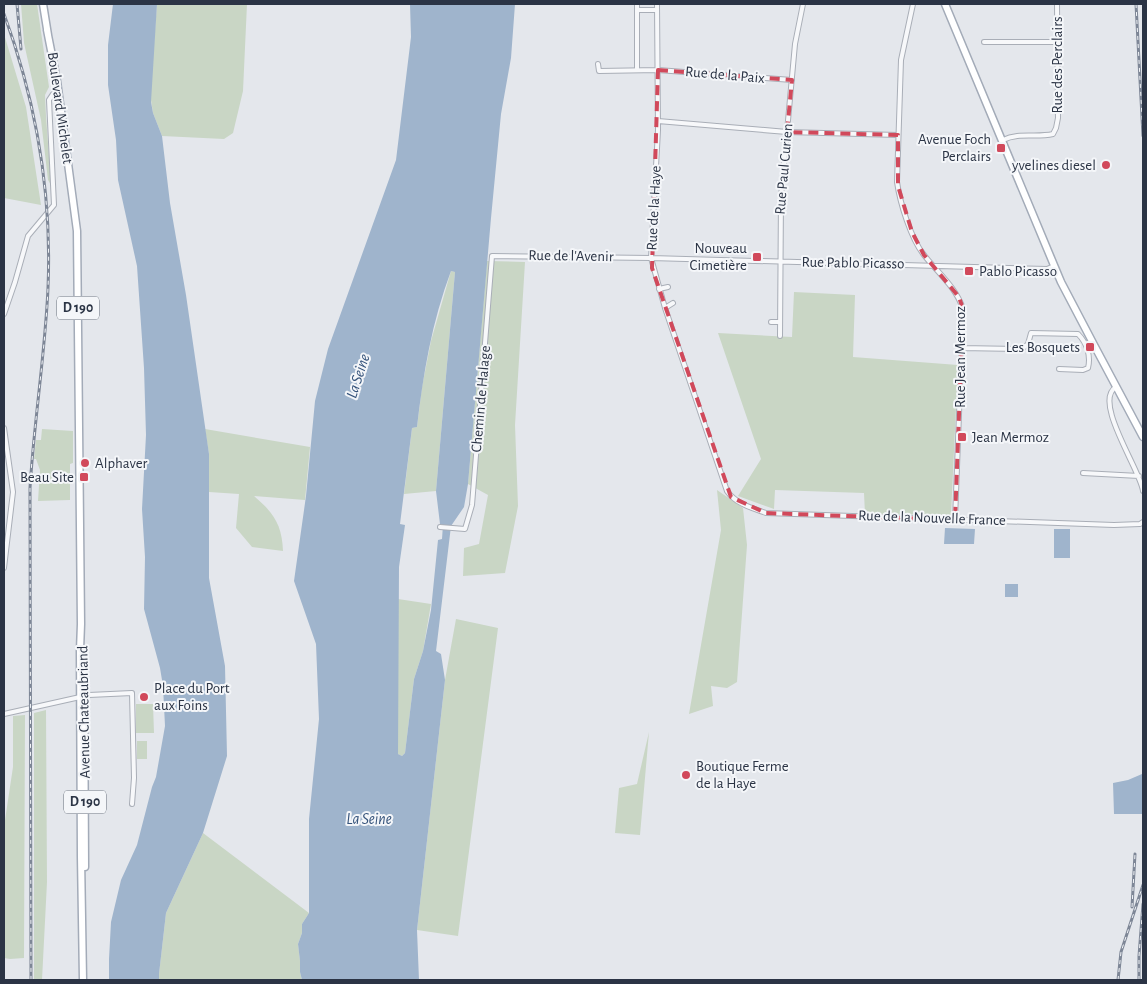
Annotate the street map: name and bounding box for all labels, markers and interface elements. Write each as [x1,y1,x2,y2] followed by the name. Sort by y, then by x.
[1050,16,1065,114] street label: Rue des Perclairs
[45,51,75,165] street label: Boulevard Michelet
[685,64,766,86] street label: Rue de la Paix
[773,123,795,215] street label: Rue Paul Curien
[918,132,991,164] place label: Avenue Foch Perclairs
[995,142,1007,154] marker: Avenue Foch Perclairs
[1011,158,1096,173] place label: yvelines diesel
[1100,159,1112,171] marker: yvelines diesel
[644,165,664,251] street label: Rue de la Haye
[690,241,747,273] place label: Nouveau Cimetière
[528,248,614,264] street label: Rue de l'Avenir
[751,251,763,263] marker: Nouveau Cimetière
[801,255,905,271] street label: Rue Pablo Picasso
[979,264,1057,279] place label: Pablo Picasso
[963,265,975,277] marker: Pablo Picasso
[57,296,99,320] road number: D 190
[953,306,968,408] street label: Rue Jean Mermoz
[1006,340,1080,355] place label: Les Bosquets
[1084,341,1096,353] marker: Les Bosquets
[469,345,493,453] street label: Chemin de Halage
[343,352,373,400] water label: La Seine
[972,430,1049,445] place label: Jean Mermoz
[956,431,968,443] marker: Jean Mermoz
[95,456,148,471] place label: Alphaver
[79,457,91,469] marker: Alphaver
[20,470,74,485] place label: Beau Site
[78,471,90,483] marker: Beau Site
[858,508,1006,528] street label: Rue de la Nouvelle France
[75,645,93,779] street label: Avenue Chateaubriand
[154,681,230,713] place label: Place du Port aux Foins
[138,691,150,703] marker: Place du Port aux Foins
[696,759,789,791] place label: Boutique Ferme de la Haye
[680,769,692,781] marker: Boutique Ferme de la Haye
[64,790,106,814] road number: D 190
[346,811,392,827] water label: La Seine

